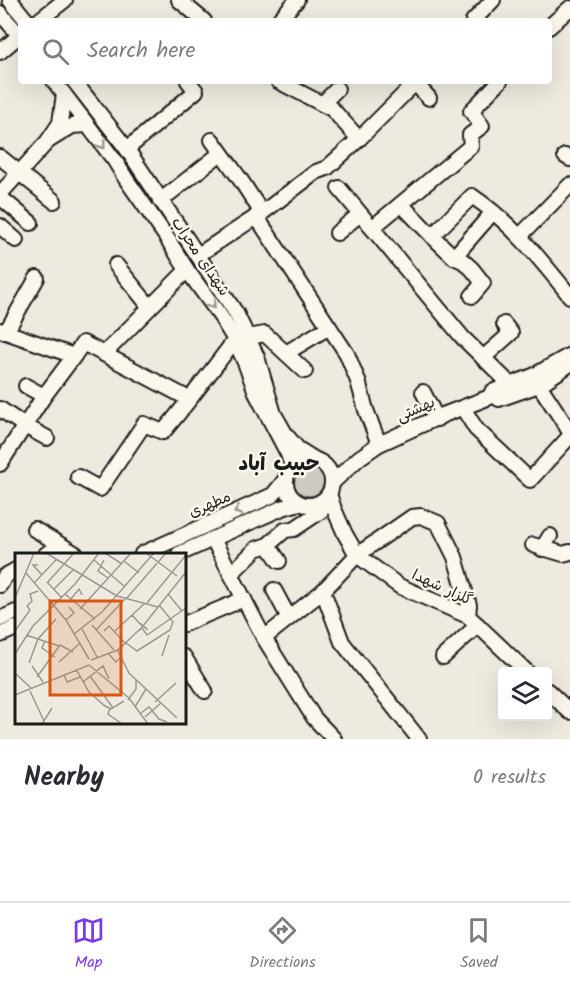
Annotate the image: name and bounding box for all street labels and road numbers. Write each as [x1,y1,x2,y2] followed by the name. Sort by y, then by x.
[165,213,235,301] street label: شهدای محراب
[393,391,439,429] street label: بهشتی
[185,485,235,525] street label: مطهری
[408,564,476,612] street label: گلزار شهدا

